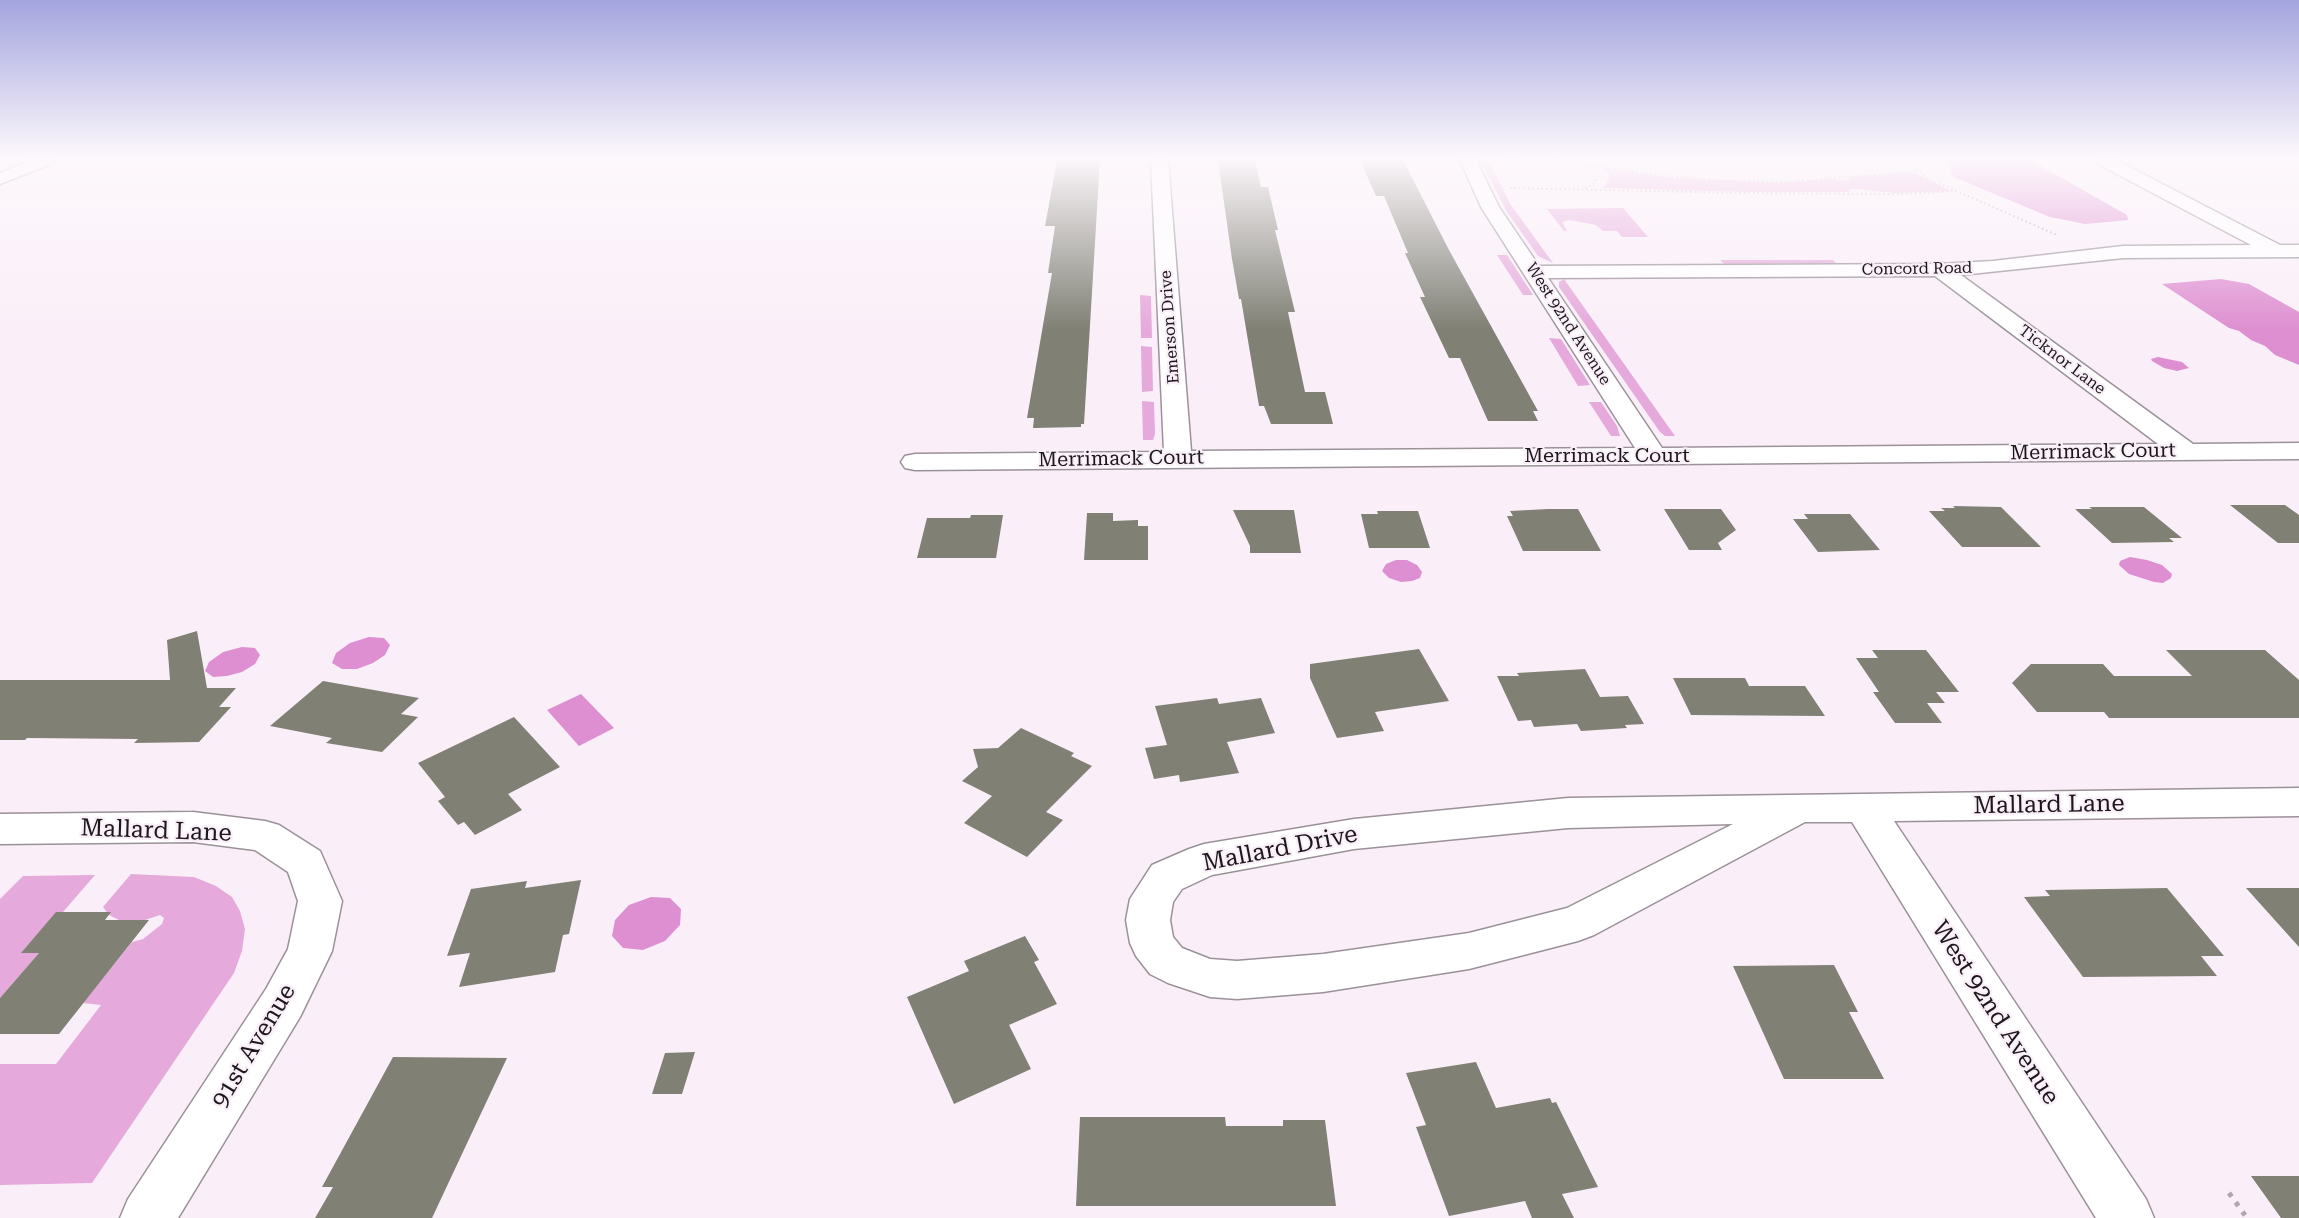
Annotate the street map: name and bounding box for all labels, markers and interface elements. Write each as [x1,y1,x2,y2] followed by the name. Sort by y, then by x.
[1862,258,1972,280] street label: Concord Road
[1521,259,1615,389] street label: West 92nd Avenue
[1156,270,1184,384] street label: Emerson Drive
[2015,321,2109,399] street label: Ticknor Lane
[2010,439,2176,465] street label: Merrimack Court
[1524,444,1690,468] street label: Merrimack Court
[1038,446,1204,472] street label: Merrimack Court
[1973,789,2125,821] street label: Mallard Lane
[80,814,232,848] street label: Mallard Lane
[1200,820,1360,878] street label: Mallard Drive
[1925,916,2065,1110] street label: West 92nd Avenue
[206,979,302,1113] street label: 91st Avenue

